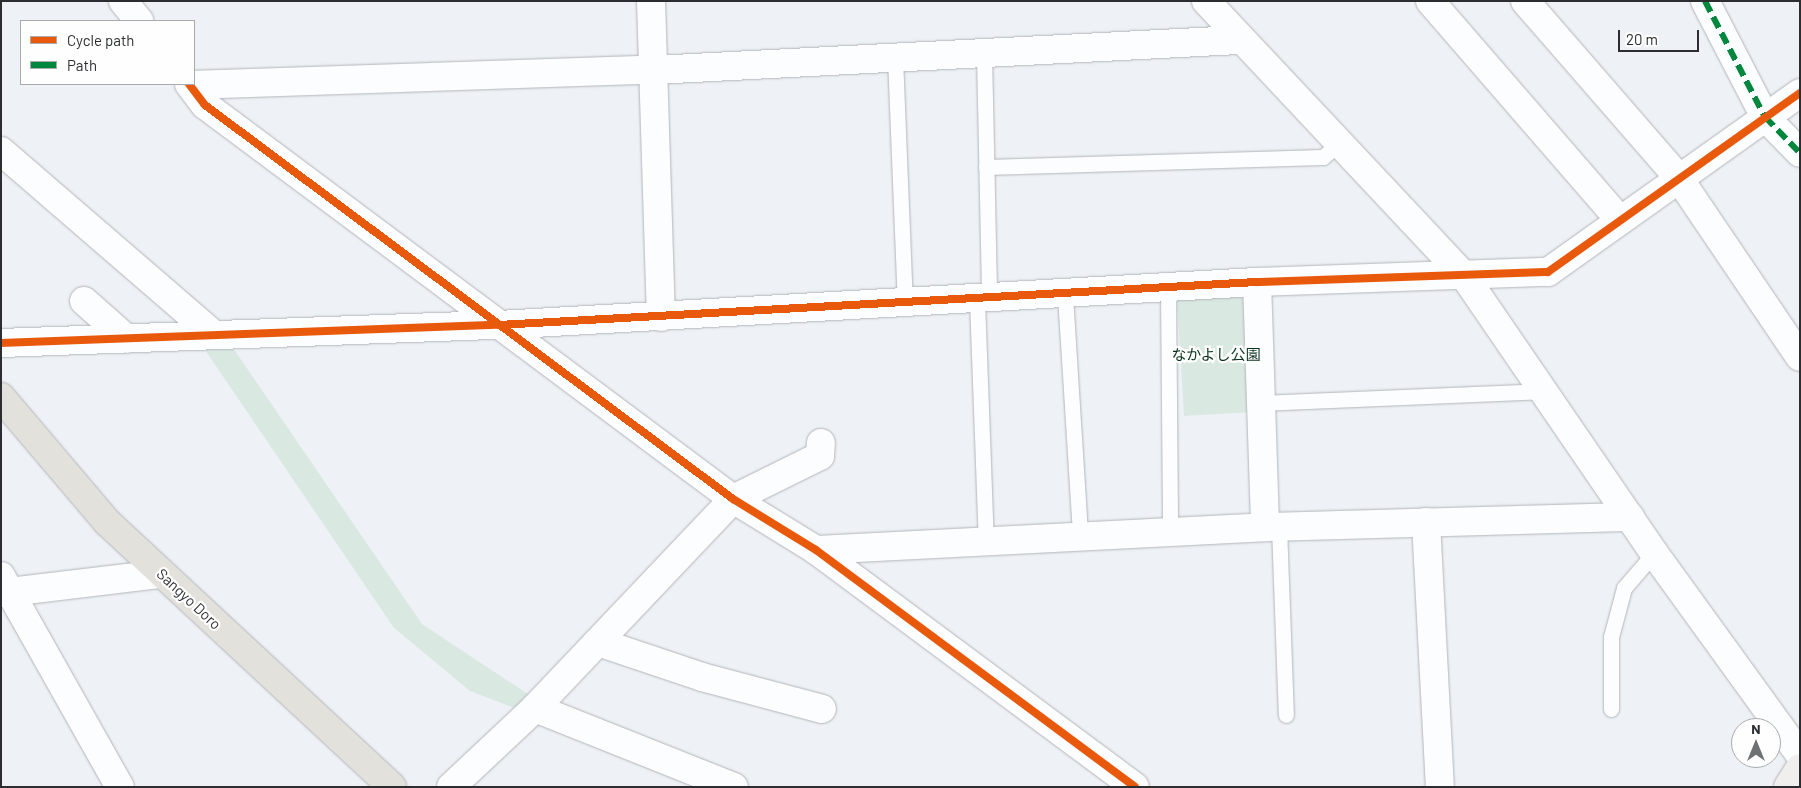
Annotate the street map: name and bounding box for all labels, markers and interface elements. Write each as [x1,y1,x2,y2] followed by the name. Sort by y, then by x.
[20,20,195,85] legend
[1621,20,1702,52] scale bar
[1626,30,1658,48] text: 20 m
[67,31,134,49] text: Cycle path
[67,56,97,74] text: Path
[1171,346,1261,364] park label: なかよし公園
[153,565,225,633] street label: Sangyo Doro
[1731,718,1781,768] north arrow
[1751,720,1761,737] text: N

